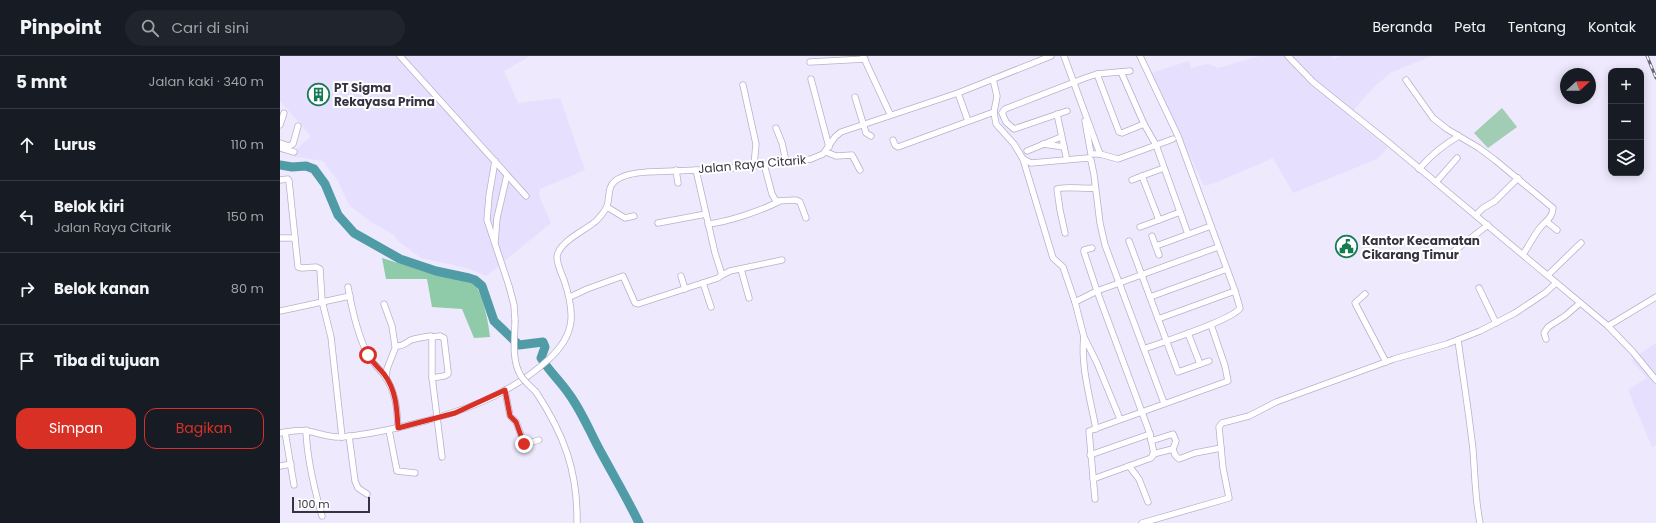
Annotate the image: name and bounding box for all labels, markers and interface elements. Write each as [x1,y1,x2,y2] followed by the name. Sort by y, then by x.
[125,10,405,46] search box
[20,14,101,41] text: Pinpoint
[139,17,161,39] icon: search
[171,17,249,38] text: Cari di sini
[1373,17,1432,37] text: Beranda
[1454,17,1486,37] text: Peta
[1508,17,1566,37] text: Tentang
[1588,17,1636,37] text: Kontak
[1560,68,1596,104] north arrow
[1608,68,1644,176] map controls
[1608,68,1644,104] button: +
[16,70,67,94] text: 5 mnt
[149,72,264,91] text: Jalan kaki · 340 m
[334,79,435,110] place label: PT Sigma Rekayasa Prima
[306,81,332,107] building icon: PT Sigma Rekayasa Prima
[1608,104,1644,140] button: −
[16,134,38,156] icon: ahead
[54,134,96,155] text: Lurus
[231,135,264,154] text: 110 m
[1608,140,1644,176] button: layers
[697,151,807,177] street label: Jalan Raya Citarik
[54,196,124,217] text: Belok kiri
[16,206,38,228] icon: left
[227,207,264,226] text: 150 m
[54,218,171,237] text: Jalan Raya Citarik
[1362,232,1480,263] place label: Kantor Kecamatan Cikarang Timur
[1333,234,1359,260] public building icon: Kantor Kecamatan Cikarang Timur
[16,278,38,300] icon: right
[54,278,149,299] text: Belok kanan
[231,279,264,298] text: 80 m
[359,346,377,364] route start
[16,350,38,372] icon: arrive
[54,350,160,371] text: Tiba di tujuan
[16,408,136,449] button: Simpan
[144,408,264,449] button: Bagikan
[515,435,533,453] route end
[292,495,370,514] scale bar
[298,496,330,512] text: 100 m

